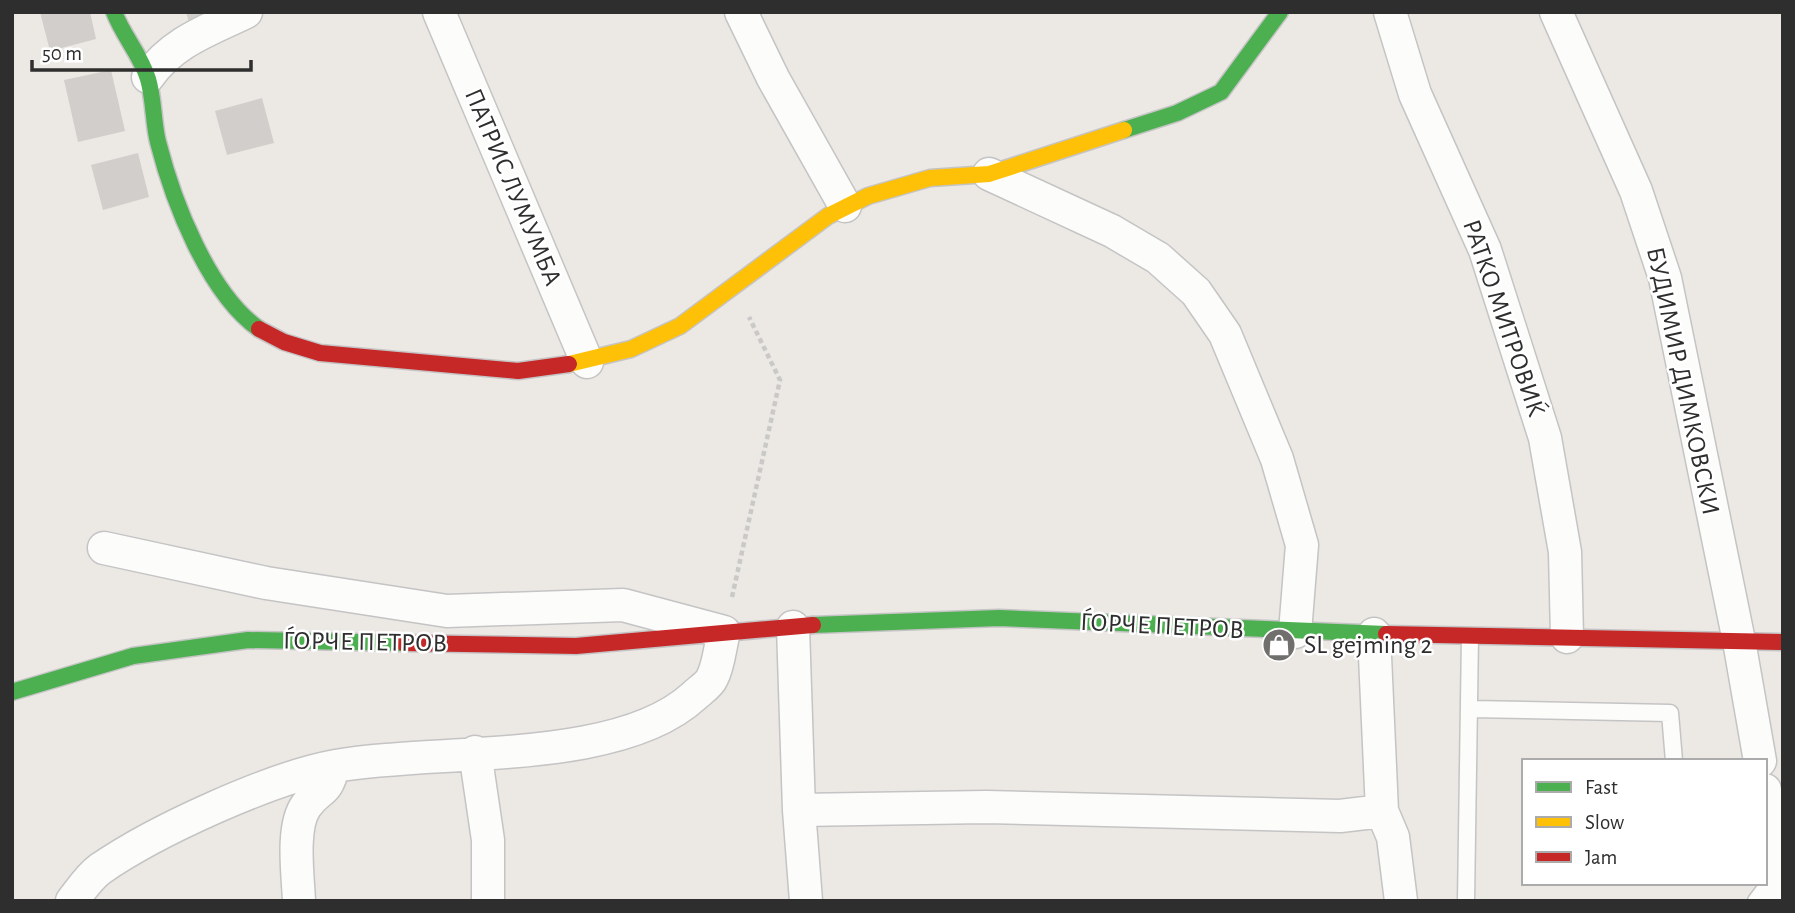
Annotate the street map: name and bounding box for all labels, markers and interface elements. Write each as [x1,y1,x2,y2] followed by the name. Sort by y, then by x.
[32,28,250,72] scale bar
[42,43,82,64] text: 50 m
[460,85,566,289] street label: ПАТРИС ЛУМУМБА
[1458,216,1552,420] street label: РАТКО МИТРОВИЌ
[1642,245,1724,517] street label: БУДИМИР ДИМКОВСКИ
[1079,607,1245,643] street label: ЃОРЧЕ ПЕТРОВ
[283,626,447,656] street label: ЃОРЧЕ ПЕТРОВ
[1260,626,1298,664] shop icon: SL gejming 2
[1304,632,1432,658] place label: SL gejming 2
[1522,759,1767,885] legend
[1585,777,1618,798] text: Fast
[1585,812,1624,833] text: Slow
[1585,847,1617,868] text: Jam

